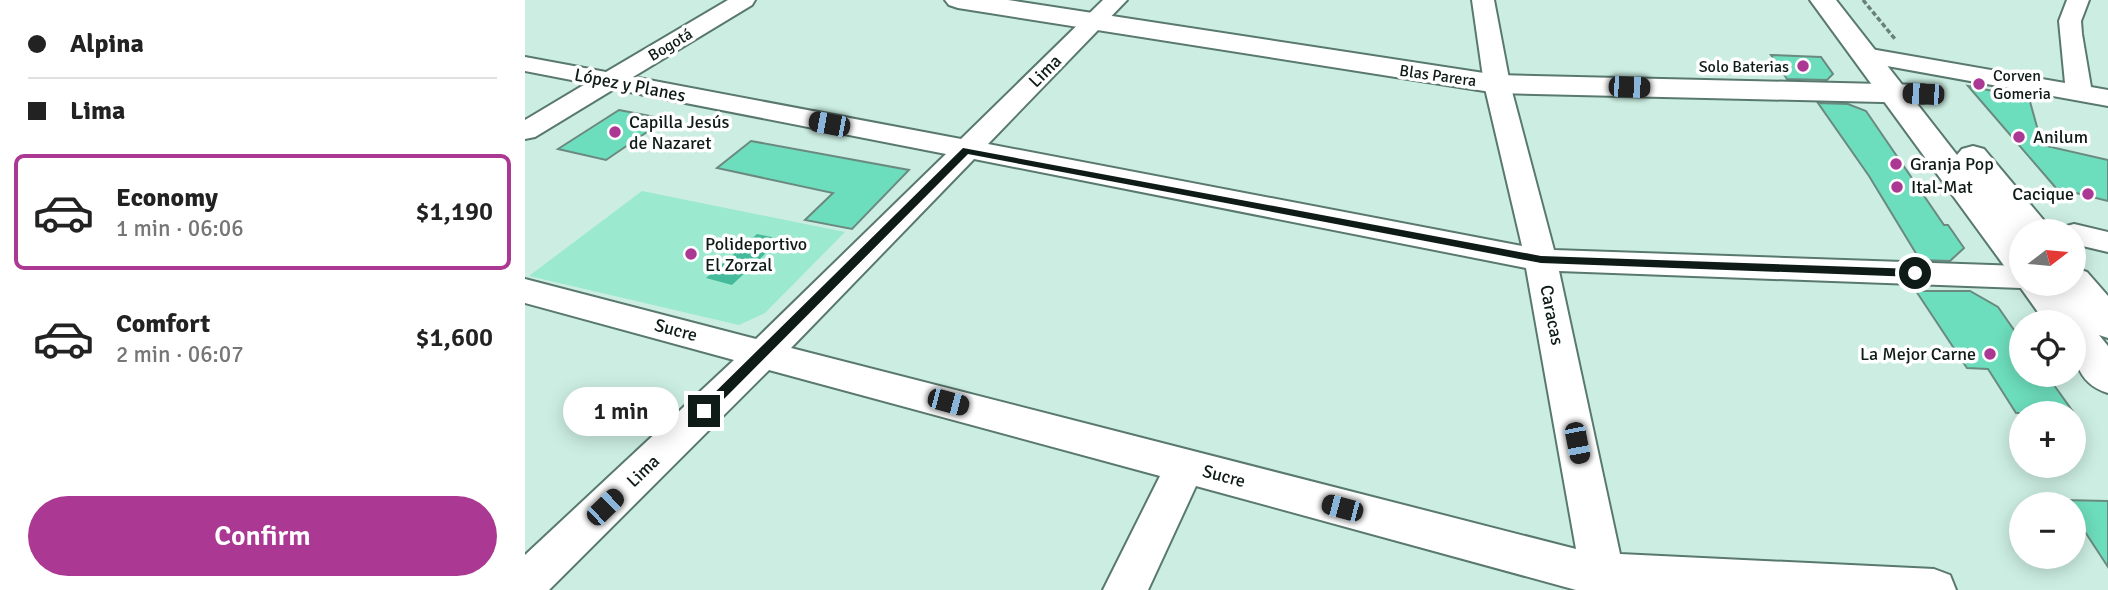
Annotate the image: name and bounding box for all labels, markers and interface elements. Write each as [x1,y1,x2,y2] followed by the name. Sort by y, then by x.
[645,24,696,66] street label: Bogotá
[70,28,144,60] text: Alpina
[1024,50,1066,92] street label: Lima
[1699,57,1789,77] place label: Solo Baterias
[1795,58,1811,74] marker: Solo Baterias
[1398,61,1478,91] street label: Blas Parera
[573,63,687,107] street label: López y Planes
[1993,66,2051,104] place label: Corven Gomeria
[1608,76,1651,98] car
[1971,76,1987,92] marker: Corven Gomeria
[1902,83,1945,105] car
[70,95,125,127] text: Lima
[807,110,852,138] car
[629,111,730,154] place label: Capilla Jesús de Nazaret
[607,124,623,140] marker: Capilla Jesús de Nazaret
[2033,126,2088,148] place label: Anilum
[2011,129,2027,145] marker: Anilum
[1910,153,1994,175] place label: Granja Pop
[1888,156,1904,172] marker: Granja Pop
[1911,176,1973,198] place label: Ital-Mat
[1889,179,1905,195] marker: Ital-Mat
[32,181,95,244] icon: car
[116,182,218,214] text: Economy
[2012,183,2074,205] place label: Cacique
[2080,186,2096,202] marker: Cacique
[415,196,493,228] text: $1,190
[116,214,244,243] text: 1 min · 06:06
[2009,219,2086,296] north arrow
[2009,219,2086,569] map controls
[705,233,807,276] place label: Polideportivo El Zorzal
[683,246,699,262] marker: Polideportivo El Zorzal
[1899,257,1931,289] route start
[1535,283,1569,347] street label: Caracas
[32,307,95,370] icon: car
[116,308,210,340] text: Comfort
[2009,310,2086,387] button: locate
[652,314,700,346] street label: Sucre
[415,322,493,354] text: $1,600
[116,340,244,369] text: 2 min · 06:07
[1860,343,1976,365] place label: La Mejor Carne
[1982,346,1998,362] marker: La Mejor Carne
[564,386,679,436] callout: 1 min
[925,386,972,418] car
[688,395,720,427] route end
[593,397,649,426] text: 1 min
[2009,401,2086,478] button: +
[1563,420,1592,466] car
[622,450,664,492] street label: Lima
[1200,460,1248,492] street label: Sucre
[583,485,628,529] car
[1319,492,1366,524] car
[2009,492,2086,569] button: −
[28,496,497,576] button: Confirm

